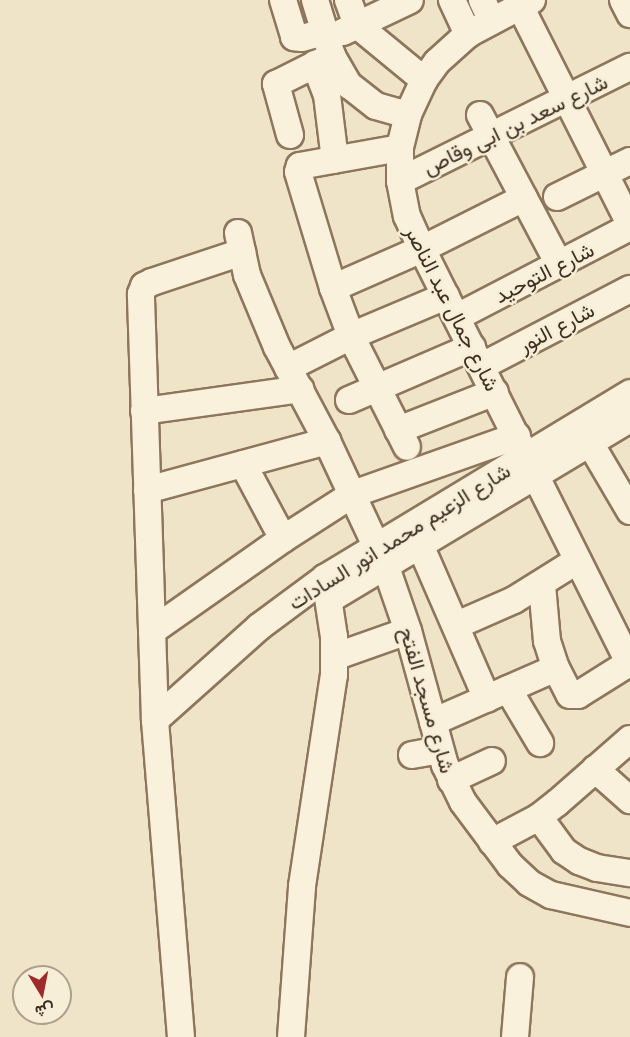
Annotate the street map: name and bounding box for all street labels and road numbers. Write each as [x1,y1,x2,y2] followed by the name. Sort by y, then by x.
[419,68,611,180] street label: شارع سعد بن ابى وقاص
[400,221,506,395] street label: شارع جمال عبد الناصر
[490,236,598,308] street label: شارع التوحيد
[514,297,598,357] street label: شارع النور
[283,457,515,615] street label: شارع الزعيم محمد انور السادات
[395,624,461,776] street label: شارع مسجد الفتح

